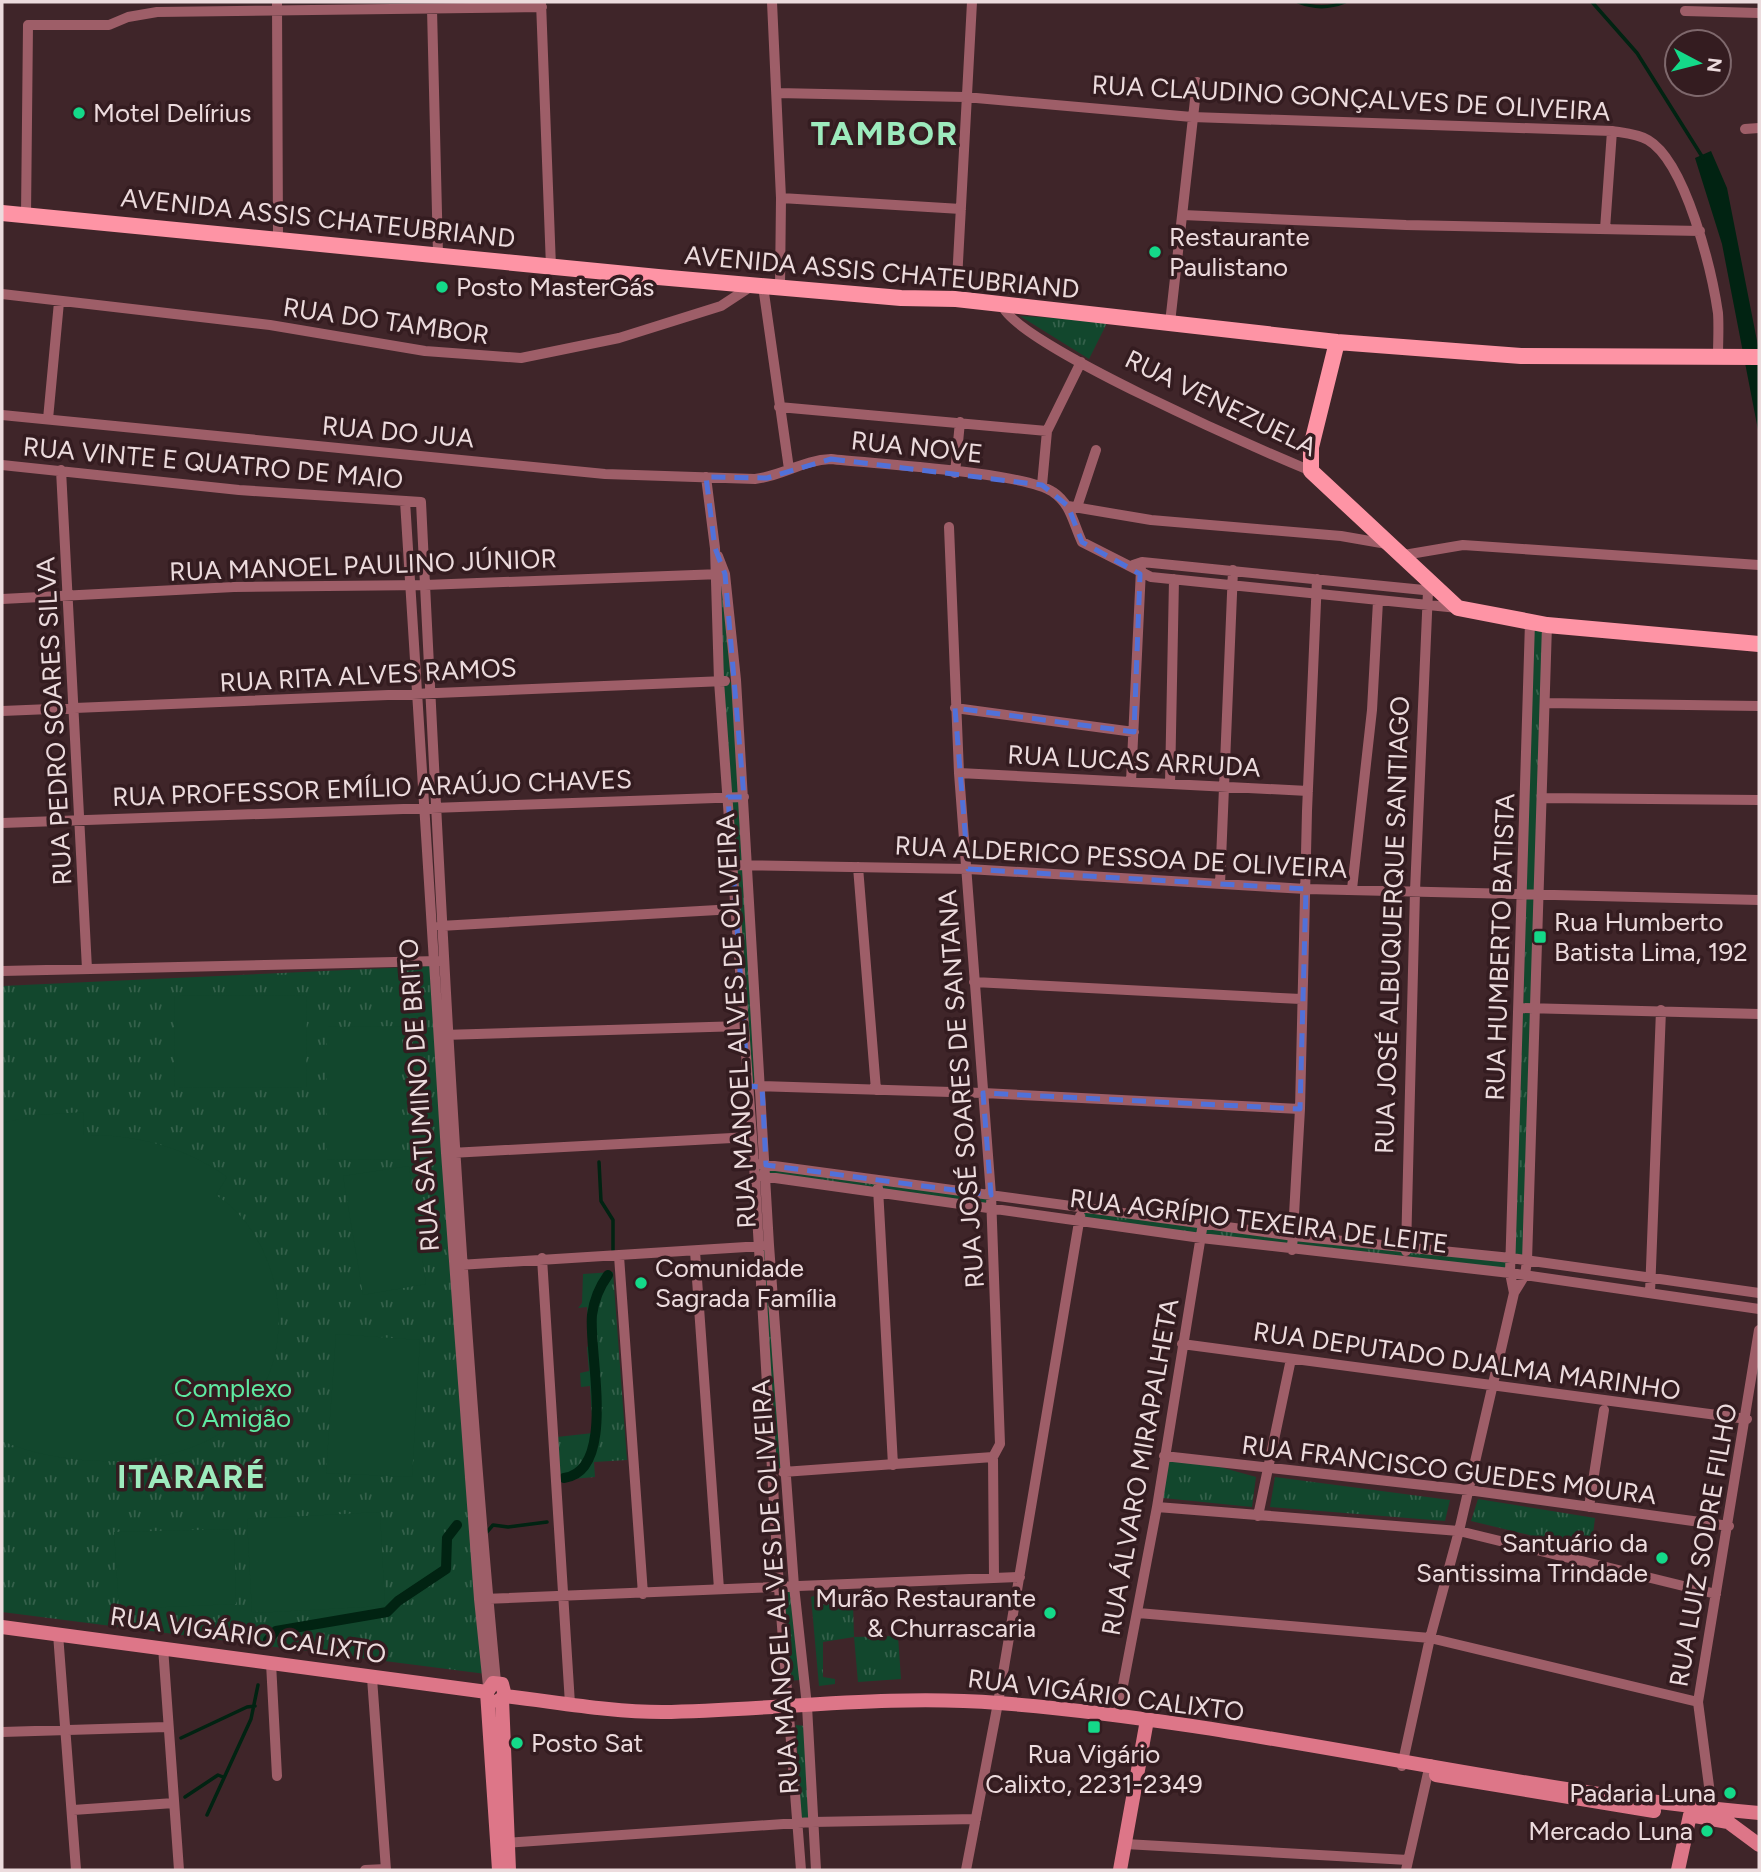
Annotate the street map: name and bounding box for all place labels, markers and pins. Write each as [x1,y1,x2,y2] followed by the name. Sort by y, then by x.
[93,97,251,129] place label: Motel Delírius
[71,105,87,121] marker: Motel Delírius
[1169,221,1310,283] place label: Restaurante Paulistano
[1147,244,1163,260] marker: Restaurante Paulistano
[456,271,654,303] place label: Posto MasterGás
[434,279,450,295] marker: Posto MasterGás
[1554,906,1748,968] place label: Rua Humberto Batista Lima, 192
[1532,929,1548,945] marker: Rua Humberto Batista Lima, 192
[655,1252,837,1314] place label: Comunidade Sagrada Família
[633,1275,649,1291] marker: Comunidade Sagrada Família
[1416,1527,1648,1589] place label: Santuário da Santissima Trindade
[1654,1550,1670,1566] marker: Santuário da Santissima Trindade
[815,1582,1036,1644] place label: Murão Restaurante & Churrascaria
[1042,1605,1058,1621] marker: Murão Restaurante & Churrascaria
[1086,1719,1102,1735] marker: Rua Vigário Calixto, 2231-2349
[531,1727,643,1759] place label: Posto Sat
[509,1735,525,1751] marker: Posto Sat
[985,1738,1203,1800] place label: Rua Vigário Calixto, 2231-2349
[1569,1777,1716,1809] place label: Padaria Luna
[1722,1785,1738,1801] marker: Padaria Luna
[1528,1815,1693,1847] place label: Mercado Luna
[1699,1823,1715,1839] marker: Mercado Luna

